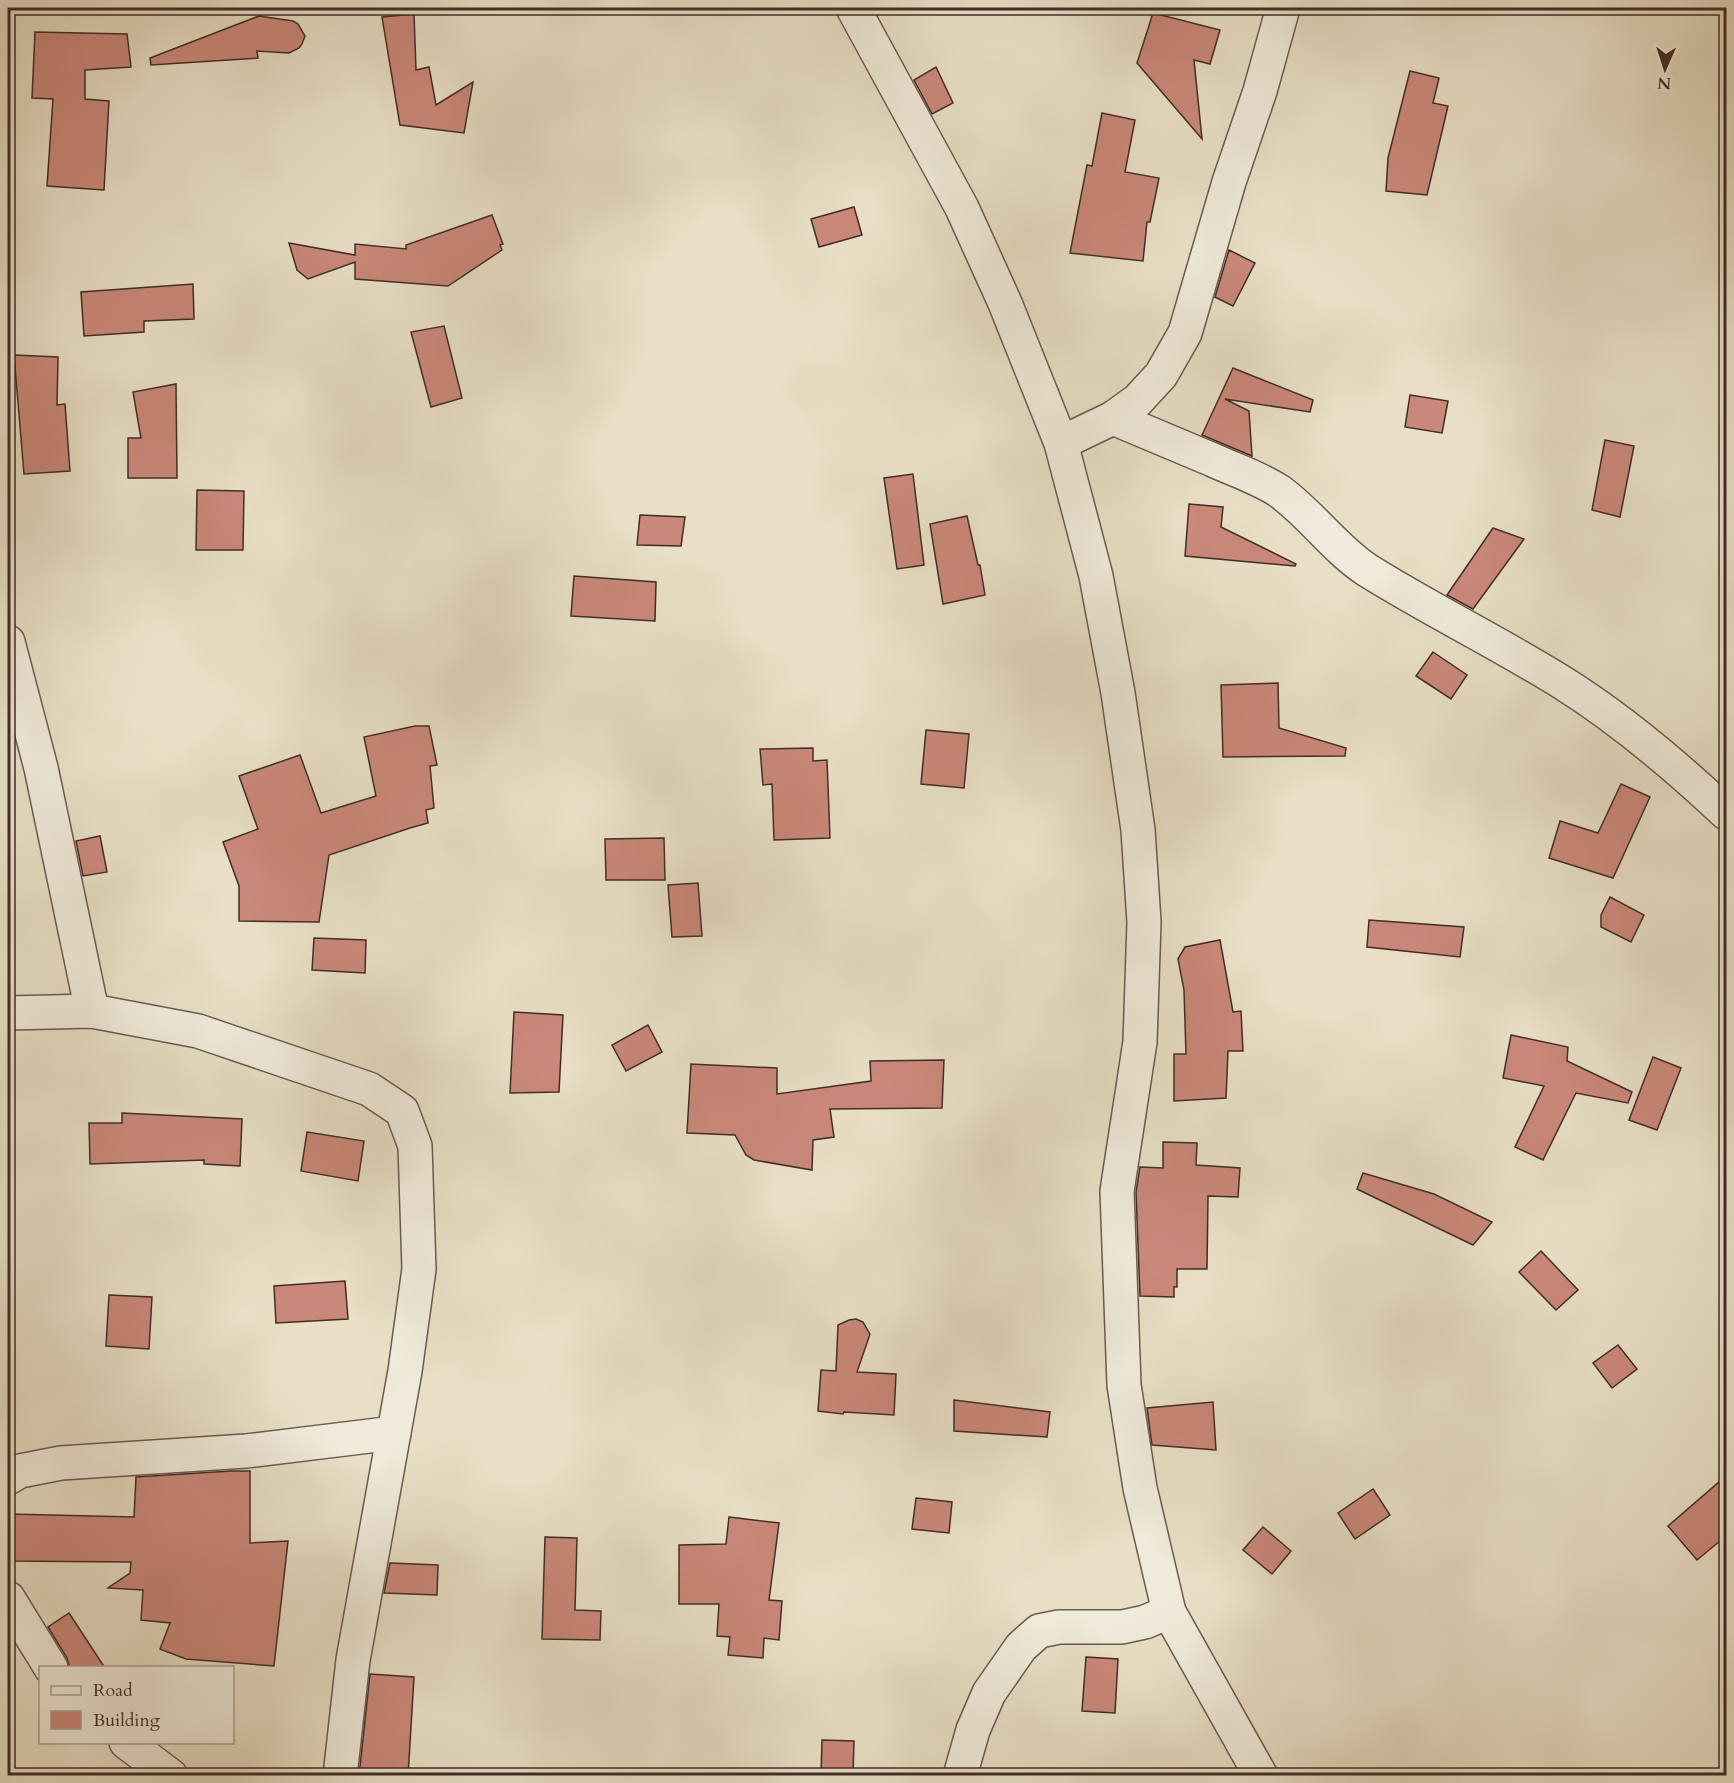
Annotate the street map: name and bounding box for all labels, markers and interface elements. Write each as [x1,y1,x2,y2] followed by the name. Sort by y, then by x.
[1635,39,1695,99] north arrow
[1657,72,1672,94] text: N
[39,1666,234,1744] legend
[93,1678,133,1703] text: Road
[93,1708,161,1733] text: Building

